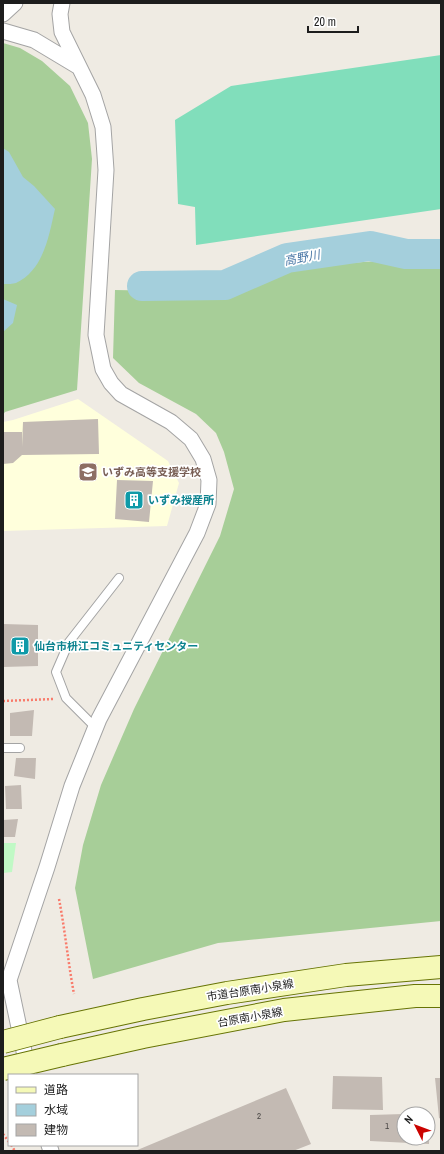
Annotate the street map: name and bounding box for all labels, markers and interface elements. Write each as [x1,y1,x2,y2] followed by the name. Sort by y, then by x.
[308,8,358,34] scale bar
[314,14,336,30] text: 20 m
[283,246,323,269] water label: 高野川
[77,461,99,483] school or university icon: いずみ高等支援学校
[102,465,201,479] place label: いずみ高等支援学校
[123,489,145,511] building icon: いずみ授産所
[148,493,214,507] place label: いずみ授産所
[9,635,31,657] building icon: 仙台市枡江コミュニティセンター
[34,639,198,653] place label: 仙台市枡江コミュニティセンター
[205,976,295,1004] street label: 市道台原南小泉線
[216,1004,284,1030] street label: 台原南小泉線
[8,1074,138,1146] legend
[44,1082,68,1098] text: 道路
[44,1102,68,1118] text: 水域
[396,1106,436,1146] north arrow
[257,1110,261,1122] house number: 2
[401,1112,416,1126] text: N
[385,1120,389,1132] house number: 1
[44,1122,68,1138] text: 建物

